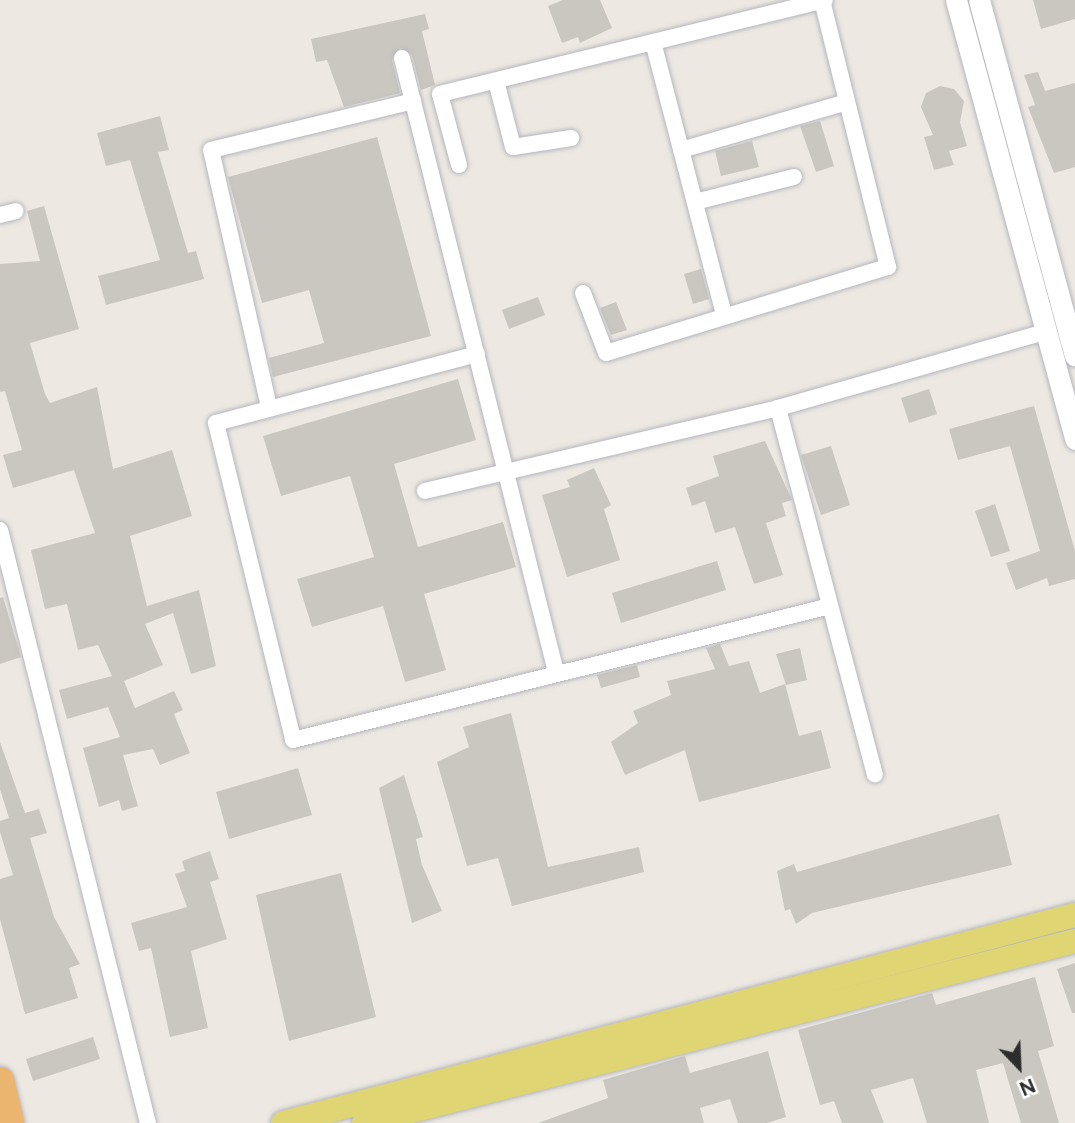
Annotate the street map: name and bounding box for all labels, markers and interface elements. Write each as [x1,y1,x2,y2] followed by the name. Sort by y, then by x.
[984,1032,1054,1102] north arrow
[1016,1073,1039,1100] text: N

